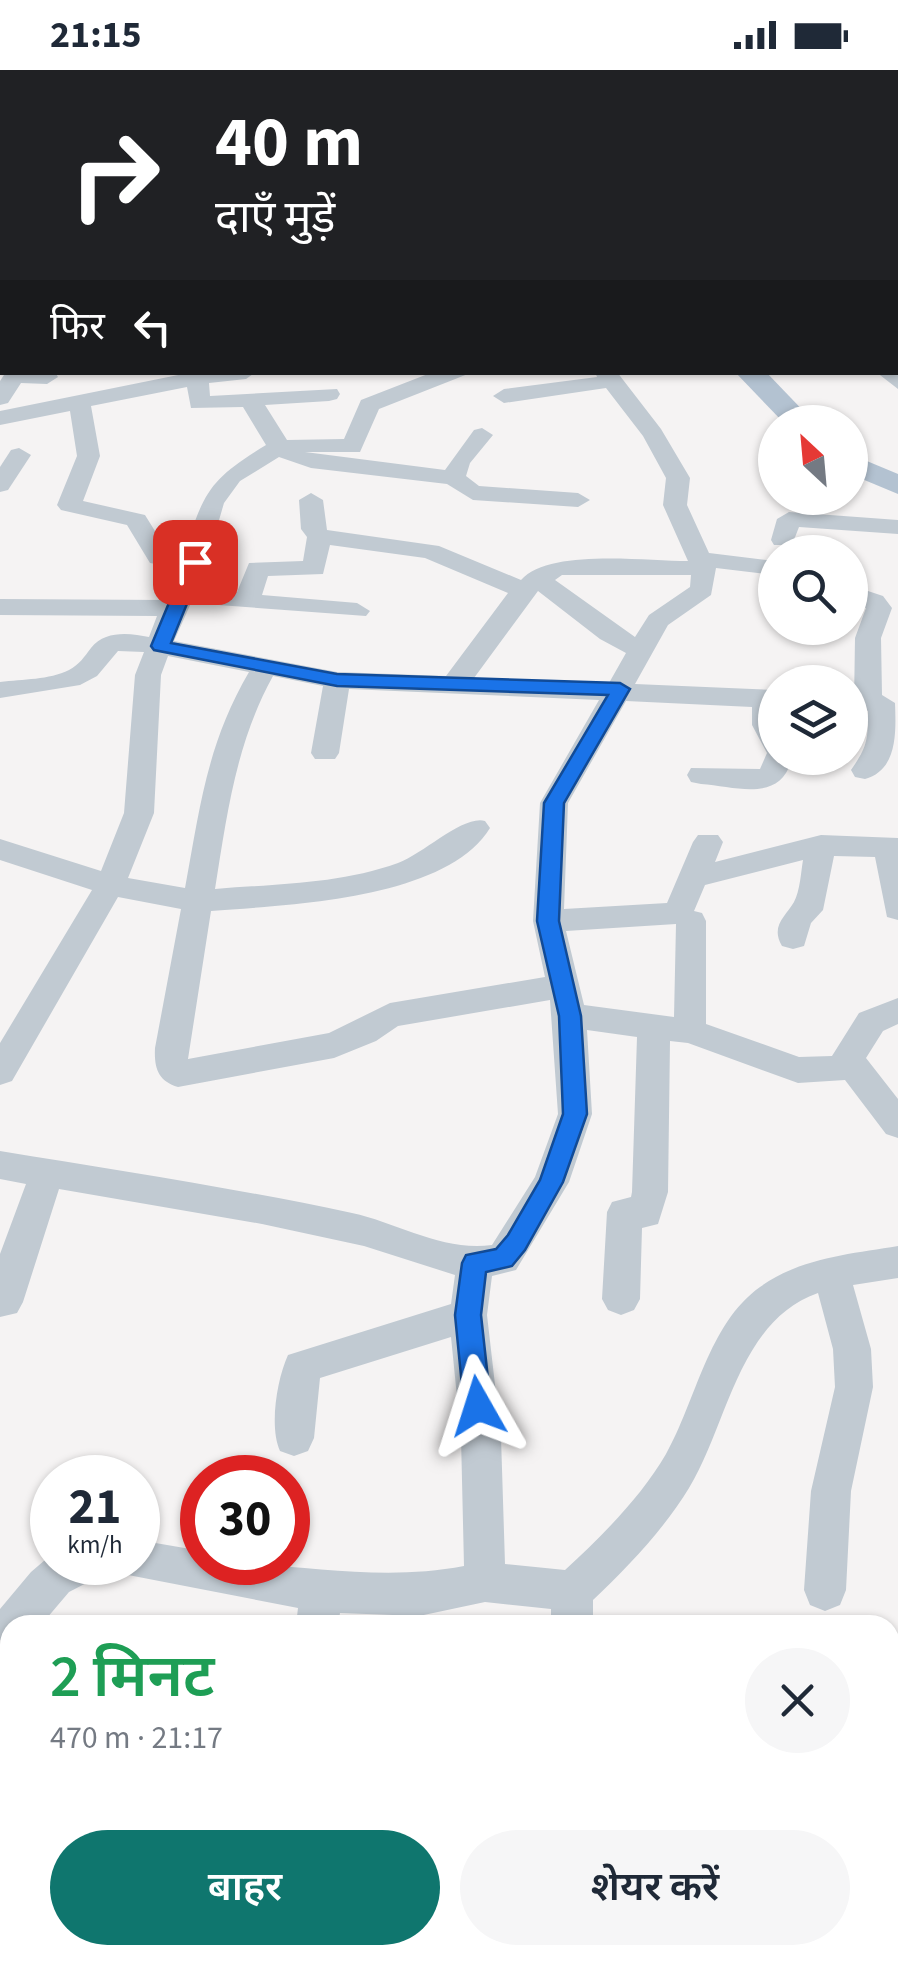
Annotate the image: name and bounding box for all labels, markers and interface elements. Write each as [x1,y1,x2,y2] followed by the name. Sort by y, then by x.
[50,8,142,62] text: 21:15
[215,93,363,193] text: 40 m
[50,110,180,240] icon: right
[215,186,335,250] text: दाएँ मुड़ें
[50,300,105,354] text: फिर
[125,300,180,355] icon: left
[758,405,868,515] north arrow
[758,405,868,775] map controls
[153,520,238,605] pin
[168,535,223,590] icon: arrive
[758,535,868,645] button: search
[758,665,868,775] button: layers
[426,1354,530,1458] position arrow
[180,1455,310,1585] speed limit sign: 30
[69,1472,121,1543] text: 21
[67,1527,123,1563] text: km/h
[50,1635,215,1720] text: 2 मिनट
[745,1648,850,1753] button: close
[50,1715,223,1761] text: 470 m · 21:17
[50,1830,440,1945] button: बाहर
[460,1830,850,1945] button: शेयर करें

